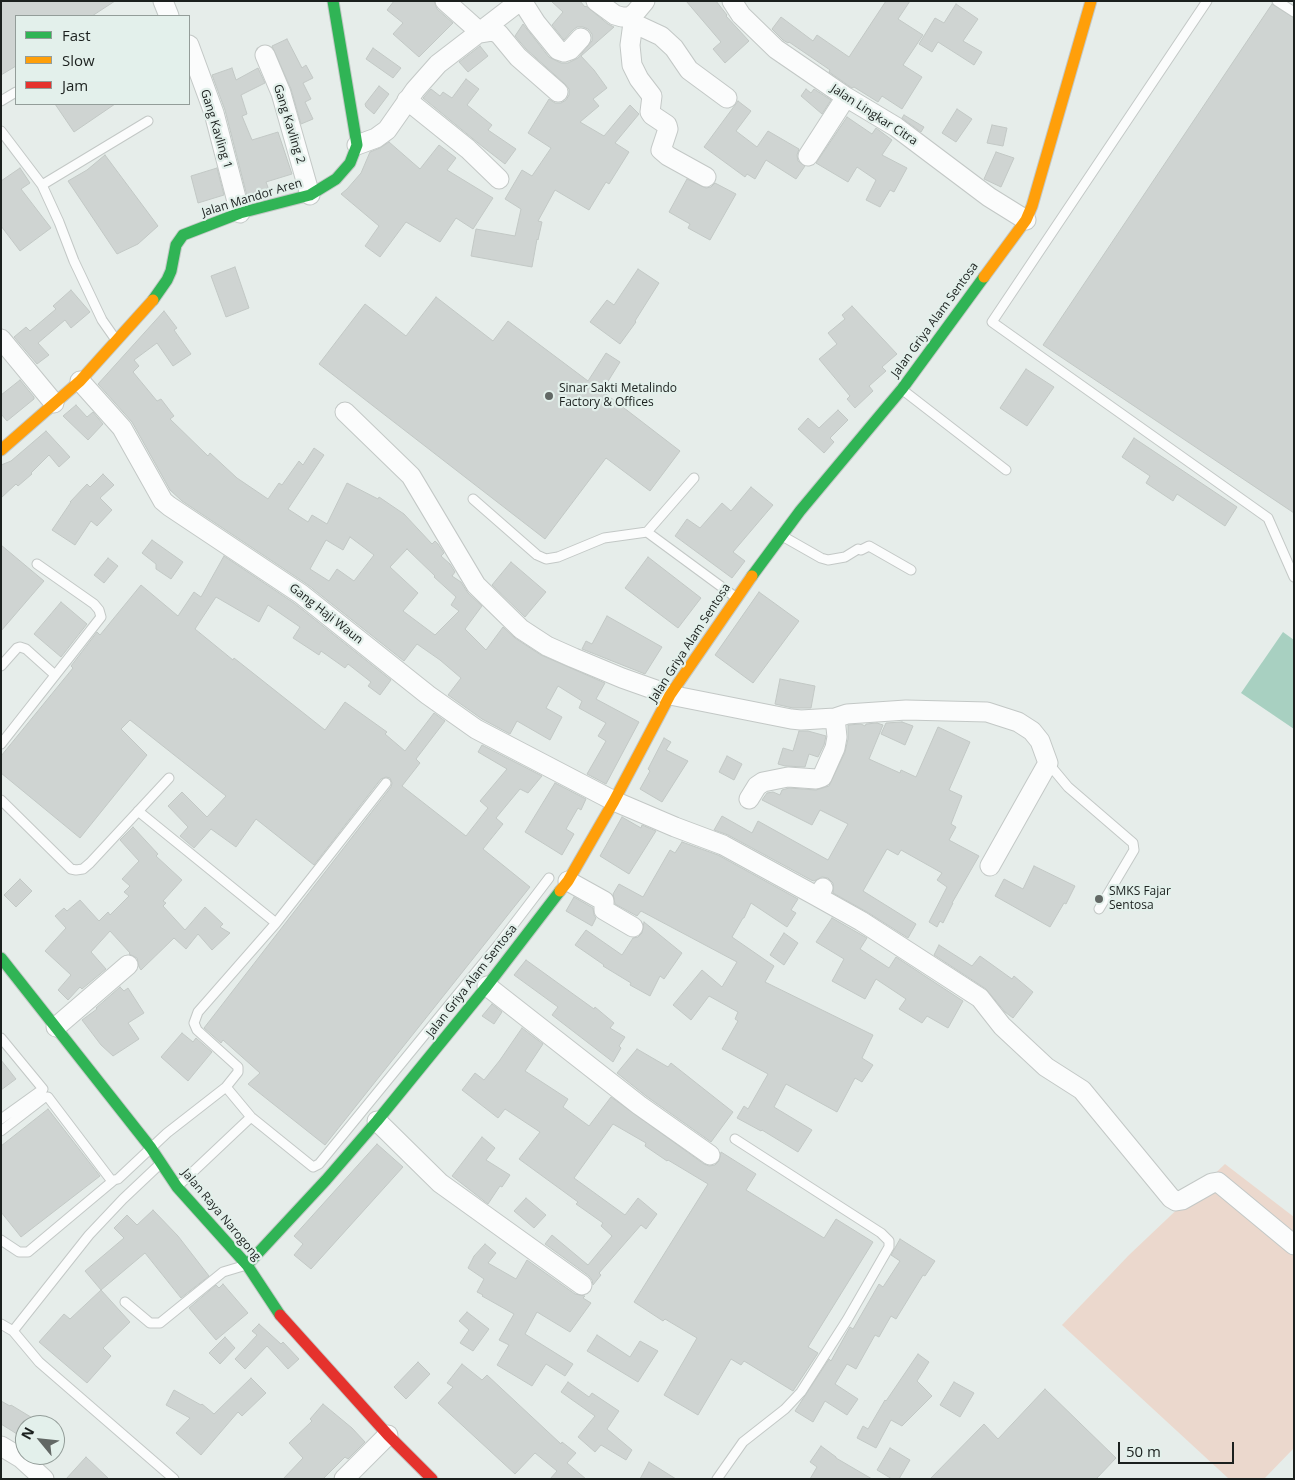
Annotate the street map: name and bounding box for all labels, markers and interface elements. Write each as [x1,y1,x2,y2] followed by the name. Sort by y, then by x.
[15,15,190,105] legend
[62,25,91,45] text: Fast
[62,50,95,70] text: Slow
[62,75,88,95] text: Jam
[828,82,920,148] street label: Jalan Lingkar Citra
[270,83,308,165] street label: Gang Kavling 2
[197,88,235,170] street label: Gang Kavling 1
[200,176,304,220] street label: Jalan Mandor Aren
[888,260,982,380] street label: Jalan Griya Alam Sentosa
[559,382,677,410] place label: Sinar Sakti Metalindo Factory & Offices
[543,390,555,402] marker: Sinar Sakti Metalindo Factory & Offices
[286,581,366,647] street label: Gang Haji Waun
[646,581,734,705] street label: Jalan Griya Alam Sentosa
[1109,885,1171,913] place label: SMKS Fajar Sentosa
[1093,893,1105,905] marker: SMKS Fajar Sentosa
[424,922,520,1040] street label: Jalan Griya Alam Sentosa
[178,1166,264,1264] street label: Jalan Raya Narogong
[15,1415,65,1465] north arrow
[16,1424,38,1443] text: N
[1120,1432,1236,1464] scale bar
[1126,1441,1161,1461] text: 50 m

